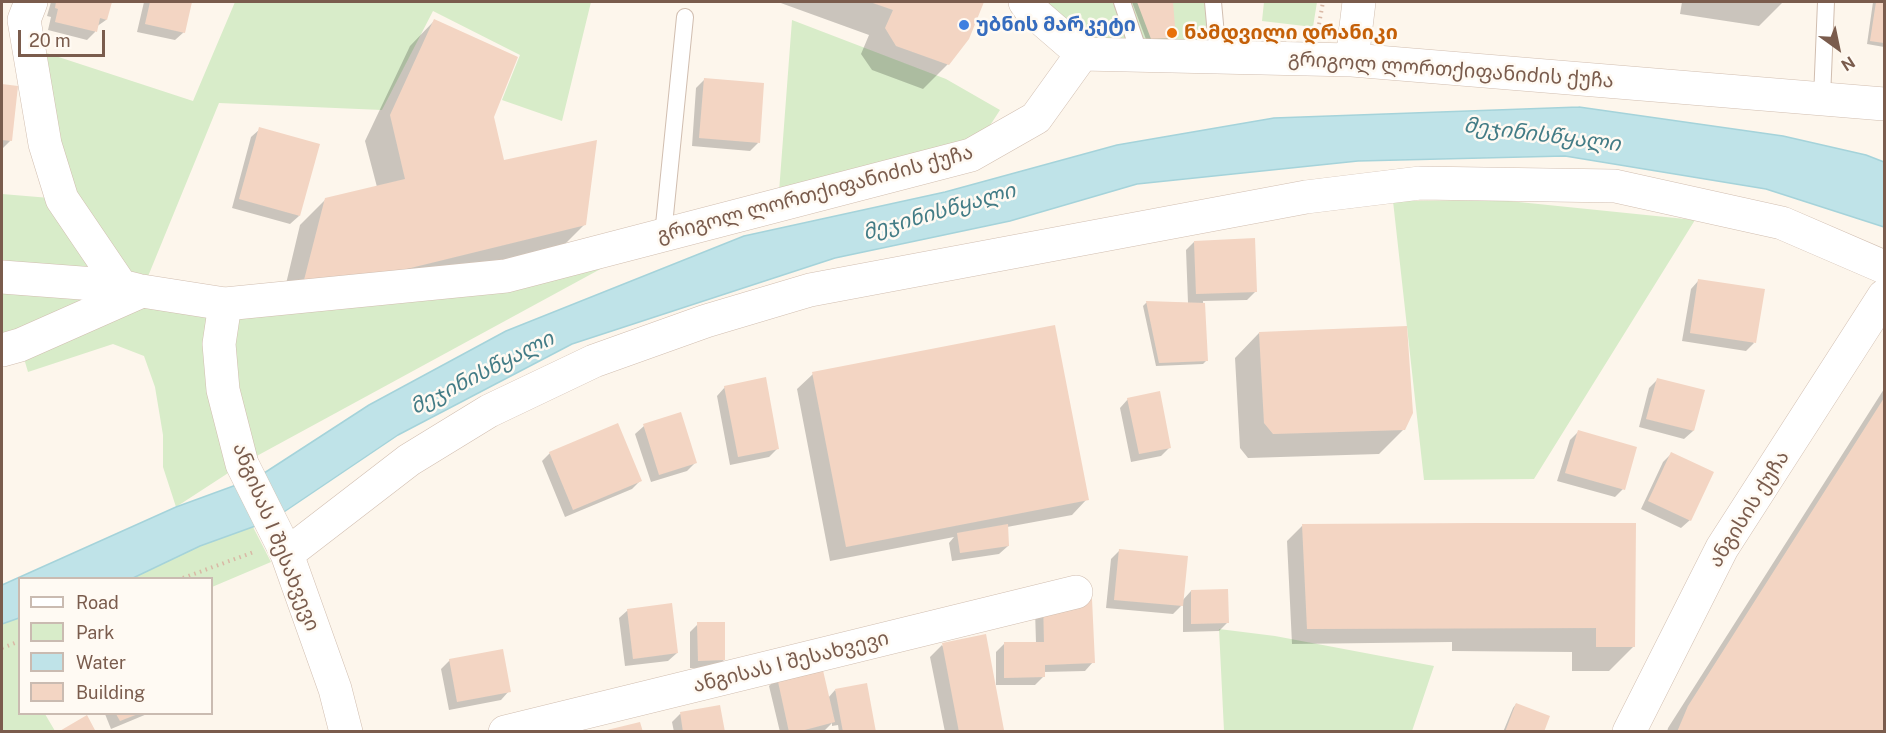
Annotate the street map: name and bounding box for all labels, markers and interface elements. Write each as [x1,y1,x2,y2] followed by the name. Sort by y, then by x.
[976,13,1136,37] place label: უბნის მარკეტი
[21,18,108,56] scale bar
[957,18,971,32] marker: უბნის მარკეტი
[1808,18,1868,78] north arrow
[1184,21,1398,45] place label: ნამდვილი დრანიკი
[1165,26,1179,40] marker: ნამდვილი დრანიკი
[29,30,71,51] text: 20 m
[1287,47,1615,93] street label: გრიგოლ ლორთქიფანიძის ქუჩა
[1838,52,1859,75] text: N
[1462,113,1622,157] water label: მეჯინისწყალი
[654,140,976,248] street label: გრიგოლ ლორთქიფანიძის ქუჩა
[860,178,1018,246] water label: მეჯინისწყალი
[406,326,558,420] water label: მეჯინისწყალი
[227,439,325,635] street label: ანგისას I შესახვევი
[1704,446,1794,572] street label: ანგისის ქუჩა
[18,577,213,715] legend
[76,592,119,613] text: Road
[76,622,114,643] text: Park
[691,626,891,698] street label: ანგისას I შესახვევი
[76,652,126,673] text: Water
[76,682,145,703] text: Building

